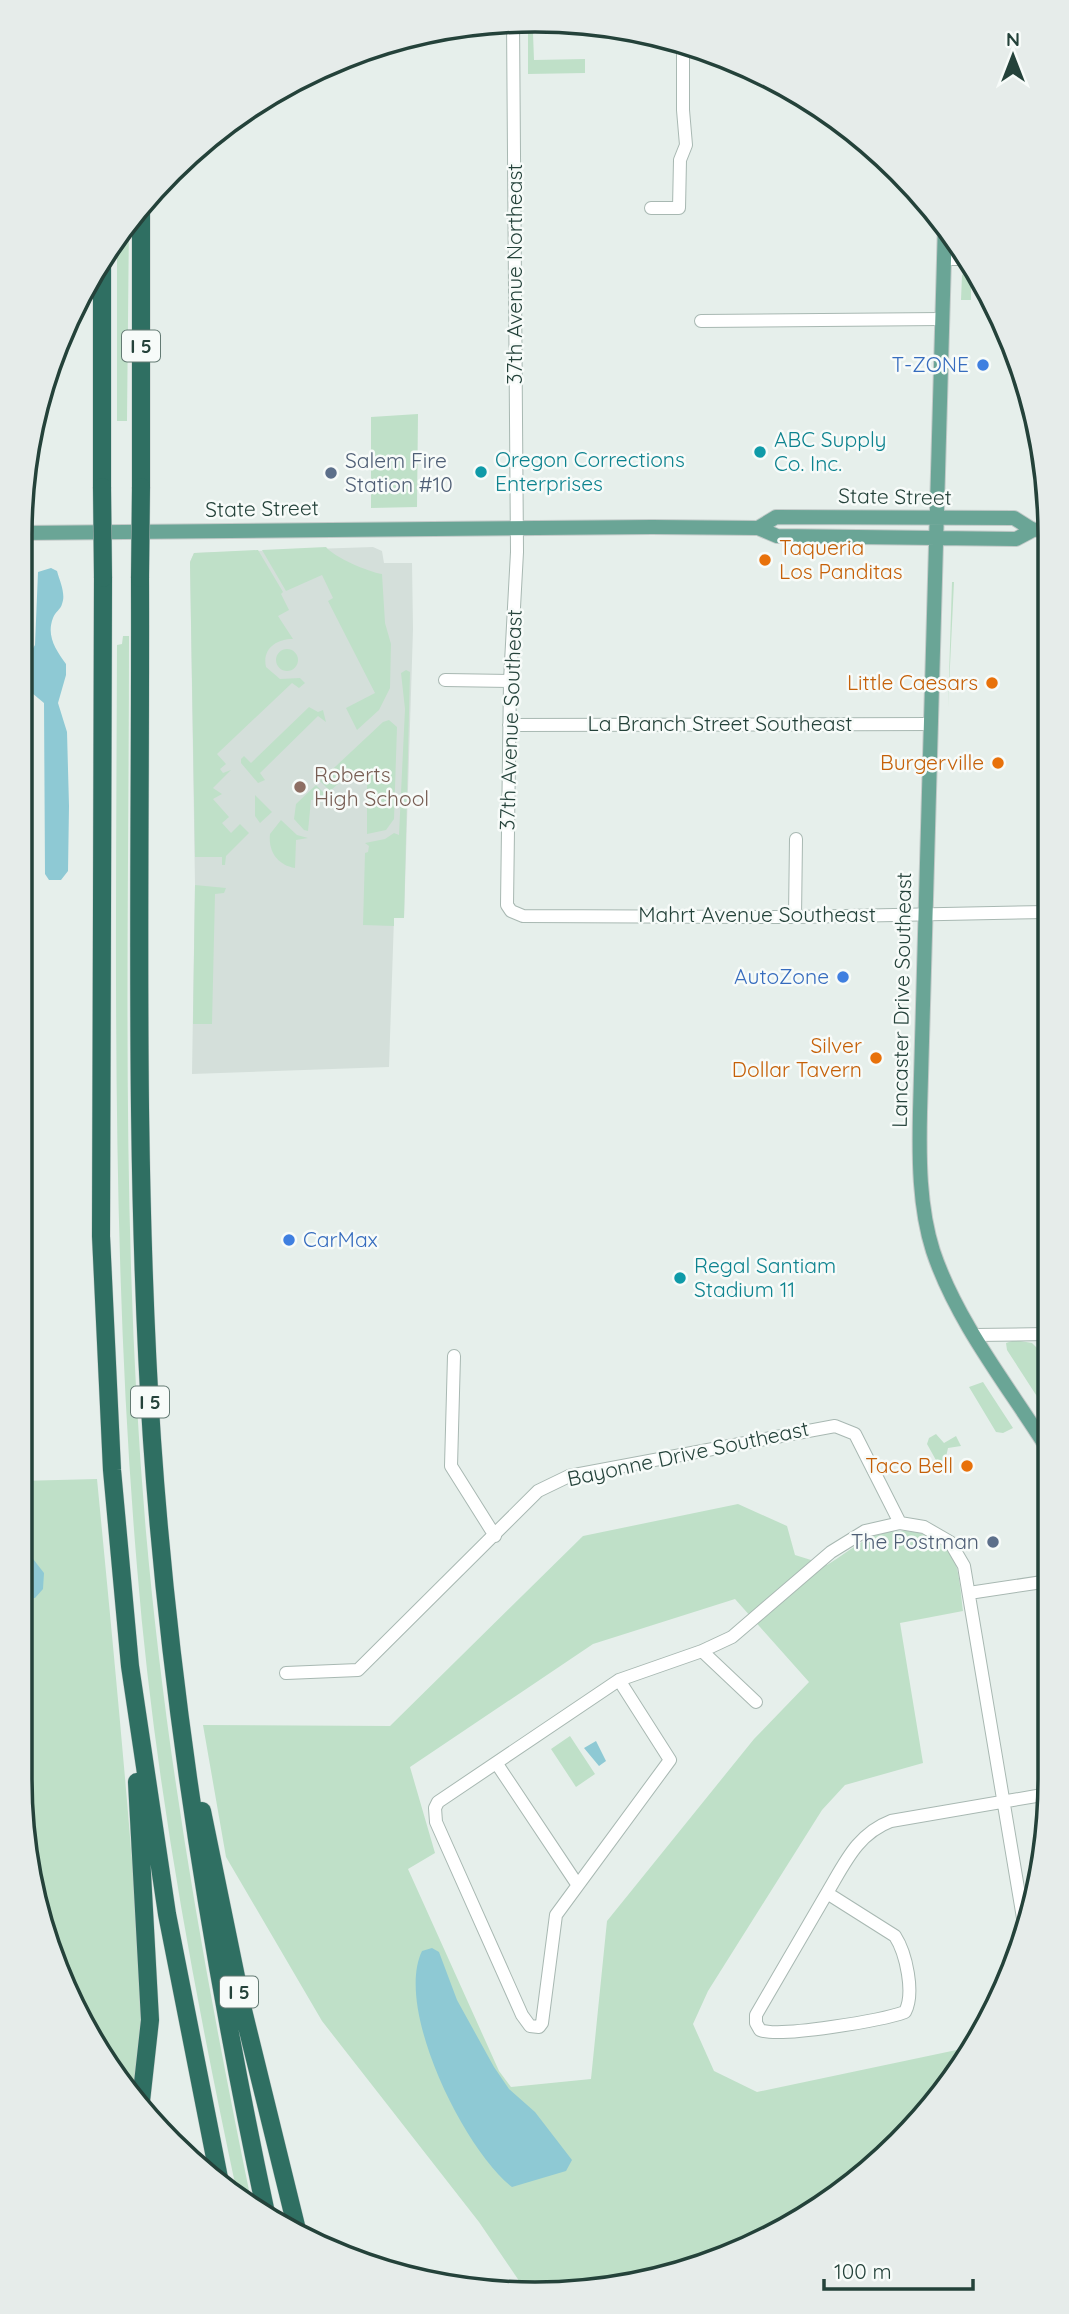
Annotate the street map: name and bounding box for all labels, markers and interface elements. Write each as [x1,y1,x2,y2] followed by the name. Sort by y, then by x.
[978,21,1048,91] north arrow
[1006,27,1020,51] text: N
[501,164,527,384] street label: 37th Avenue Northeast
[122,330,160,362] road number: I 5
[891,351,969,377] place label: T-ZONE
[975,357,991,373] marker: T-ZONE
[774,426,886,476] place label: ABC Supply Co. Inc.
[752,444,768,460] marker: ABC Supply Co. Inc.
[495,446,685,496] place label: Oregon Corrections Enterprises
[345,447,453,497] place label: Salem Fire Station #10
[473,464,489,480] marker: Oregon Corrections Enterprises
[323,465,339,481] marker: Salem Fire Station #10
[838,482,952,510] street label: State Street
[205,494,319,522] street label: State Street
[779,534,903,584] place label: Taqueria Los Panditas
[757,552,773,568] marker: Taqueria Los Panditas
[493,609,527,831] street label: 37th Avenue Southeast
[847,669,978,695] place label: Little Caesars
[984,675,1000,691] marker: Little Caesars
[588,710,852,736] street label: La Branch Street Southeast
[880,749,984,775] place label: Burgerville
[990,755,1006,771] marker: Burgerville
[314,761,429,811] place label: Roberts High School
[292,779,308,795] marker: Roberts High School
[886,872,916,1128] street label: Lancaster Drive Southeast
[638,901,876,927] street label: Mahrt Avenue Southeast
[734,963,829,989] place label: AutoZone
[835,969,851,985] marker: AutoZone
[732,1032,862,1082] place label: Silver Dollar Tavern
[868,1050,884,1066] marker: Silver Dollar Tavern
[303,1226,378,1252] place label: CarMax
[281,1232,297,1248] marker: CarMax
[694,1252,836,1302] place label: Regal Santiam Stadium 11
[672,1270,688,1286] marker: Regal Santiam Stadium 11
[131,1386,169,1418] road number: I 5
[565,1415,811,1491] street label: Bayonne Drive Southeast
[865,1452,953,1478] place label: Taco Bell
[959,1458,975,1474] marker: Taco Bell
[851,1528,979,1554] place label: The Postman
[985,1534,1001,1550] marker: The Postman
[220,1976,258,2008] road number: I 5
[824,2248,973,2292] scale bar
[834,2258,892,2284] text: 100 m

